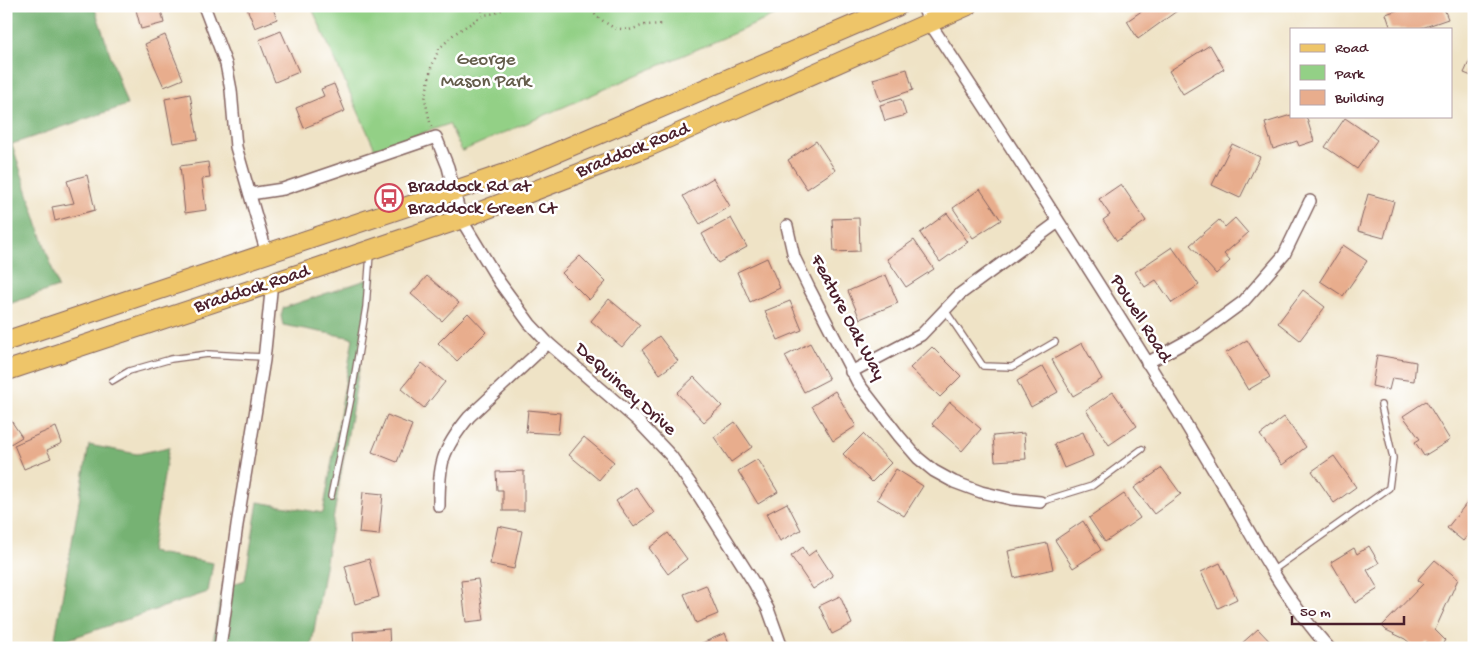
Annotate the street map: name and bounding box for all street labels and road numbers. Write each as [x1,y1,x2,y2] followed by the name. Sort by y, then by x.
[572,117,695,185] street label: Braddock Road
[804,250,890,385] street label: Feature Oak Way
[190,260,314,320] street label: Braddock Road
[1103,270,1177,369] street label: Powell Road
[568,337,681,442] street label: DeQuincey Drive

